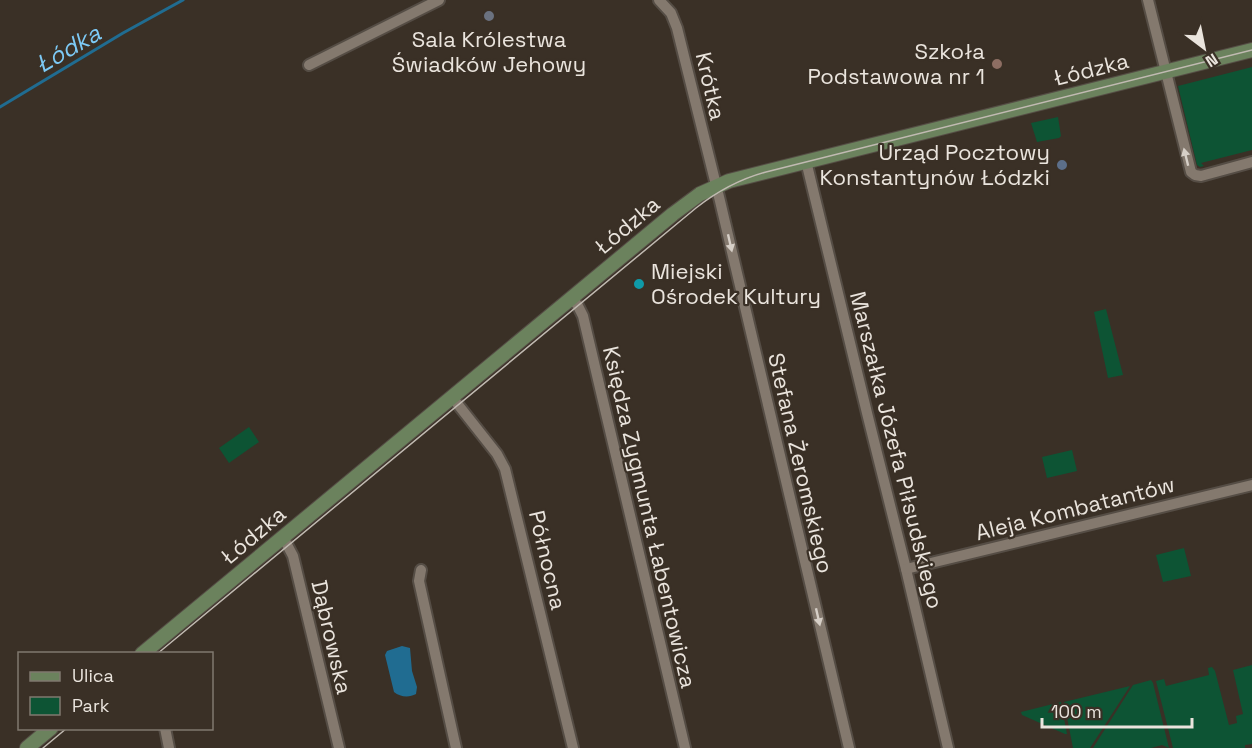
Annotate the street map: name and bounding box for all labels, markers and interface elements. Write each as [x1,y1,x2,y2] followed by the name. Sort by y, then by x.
[482,9,496,23] marker: Sala Królestwa Świadków Jehowy
[29,17,106,80] water label: Łódka
[1174,18,1234,78] north arrow
[392,25,586,78] place label: Sala Królestwa Świadków Jehowy
[807,37,985,90] place label: Szkoła Podstawowa nr 1
[1050,46,1132,92] street label: Łódzka
[690,49,732,123] street label: Krótka
[1202,49,1222,72] text: N
[990,57,1004,71] marker: Szkoła Podstawowa nr 1
[819,138,1050,191] place label: Urząd Pocztowy Konstantynów Łódzki
[1181,148,1191,166] one-way arrow
[1055,158,1069,172] marker: Urząd Pocztowy Konstantynów Łódzki
[589,189,666,260] street label: Łódzka
[725,234,735,253] one-way arrow
[651,257,821,310] place label: Miejski Ośrodek Kultury
[632,277,646,291] marker: Miejski Ośrodek Kultury
[844,288,950,612] street label: Marszałka Józefa Piłsudskiego
[597,343,703,691] street label: Księdza Zygmunta Łabentowicza
[762,350,840,576] street label: Stefana Żeromskiego
[973,470,1177,546] street label: Aleja Kombatantów
[215,499,292,570] street label: Łódzka
[523,508,573,613] street label: Północna
[305,577,359,697] street label: Dąbrowska
[813,608,823,626] one-way arrow
[18,652,213,730] legend
[72,664,114,687] text: Ulica
[1042,691,1192,729] scale bar
[72,694,110,717] text: Park
[1051,700,1102,723] text: 100 m

